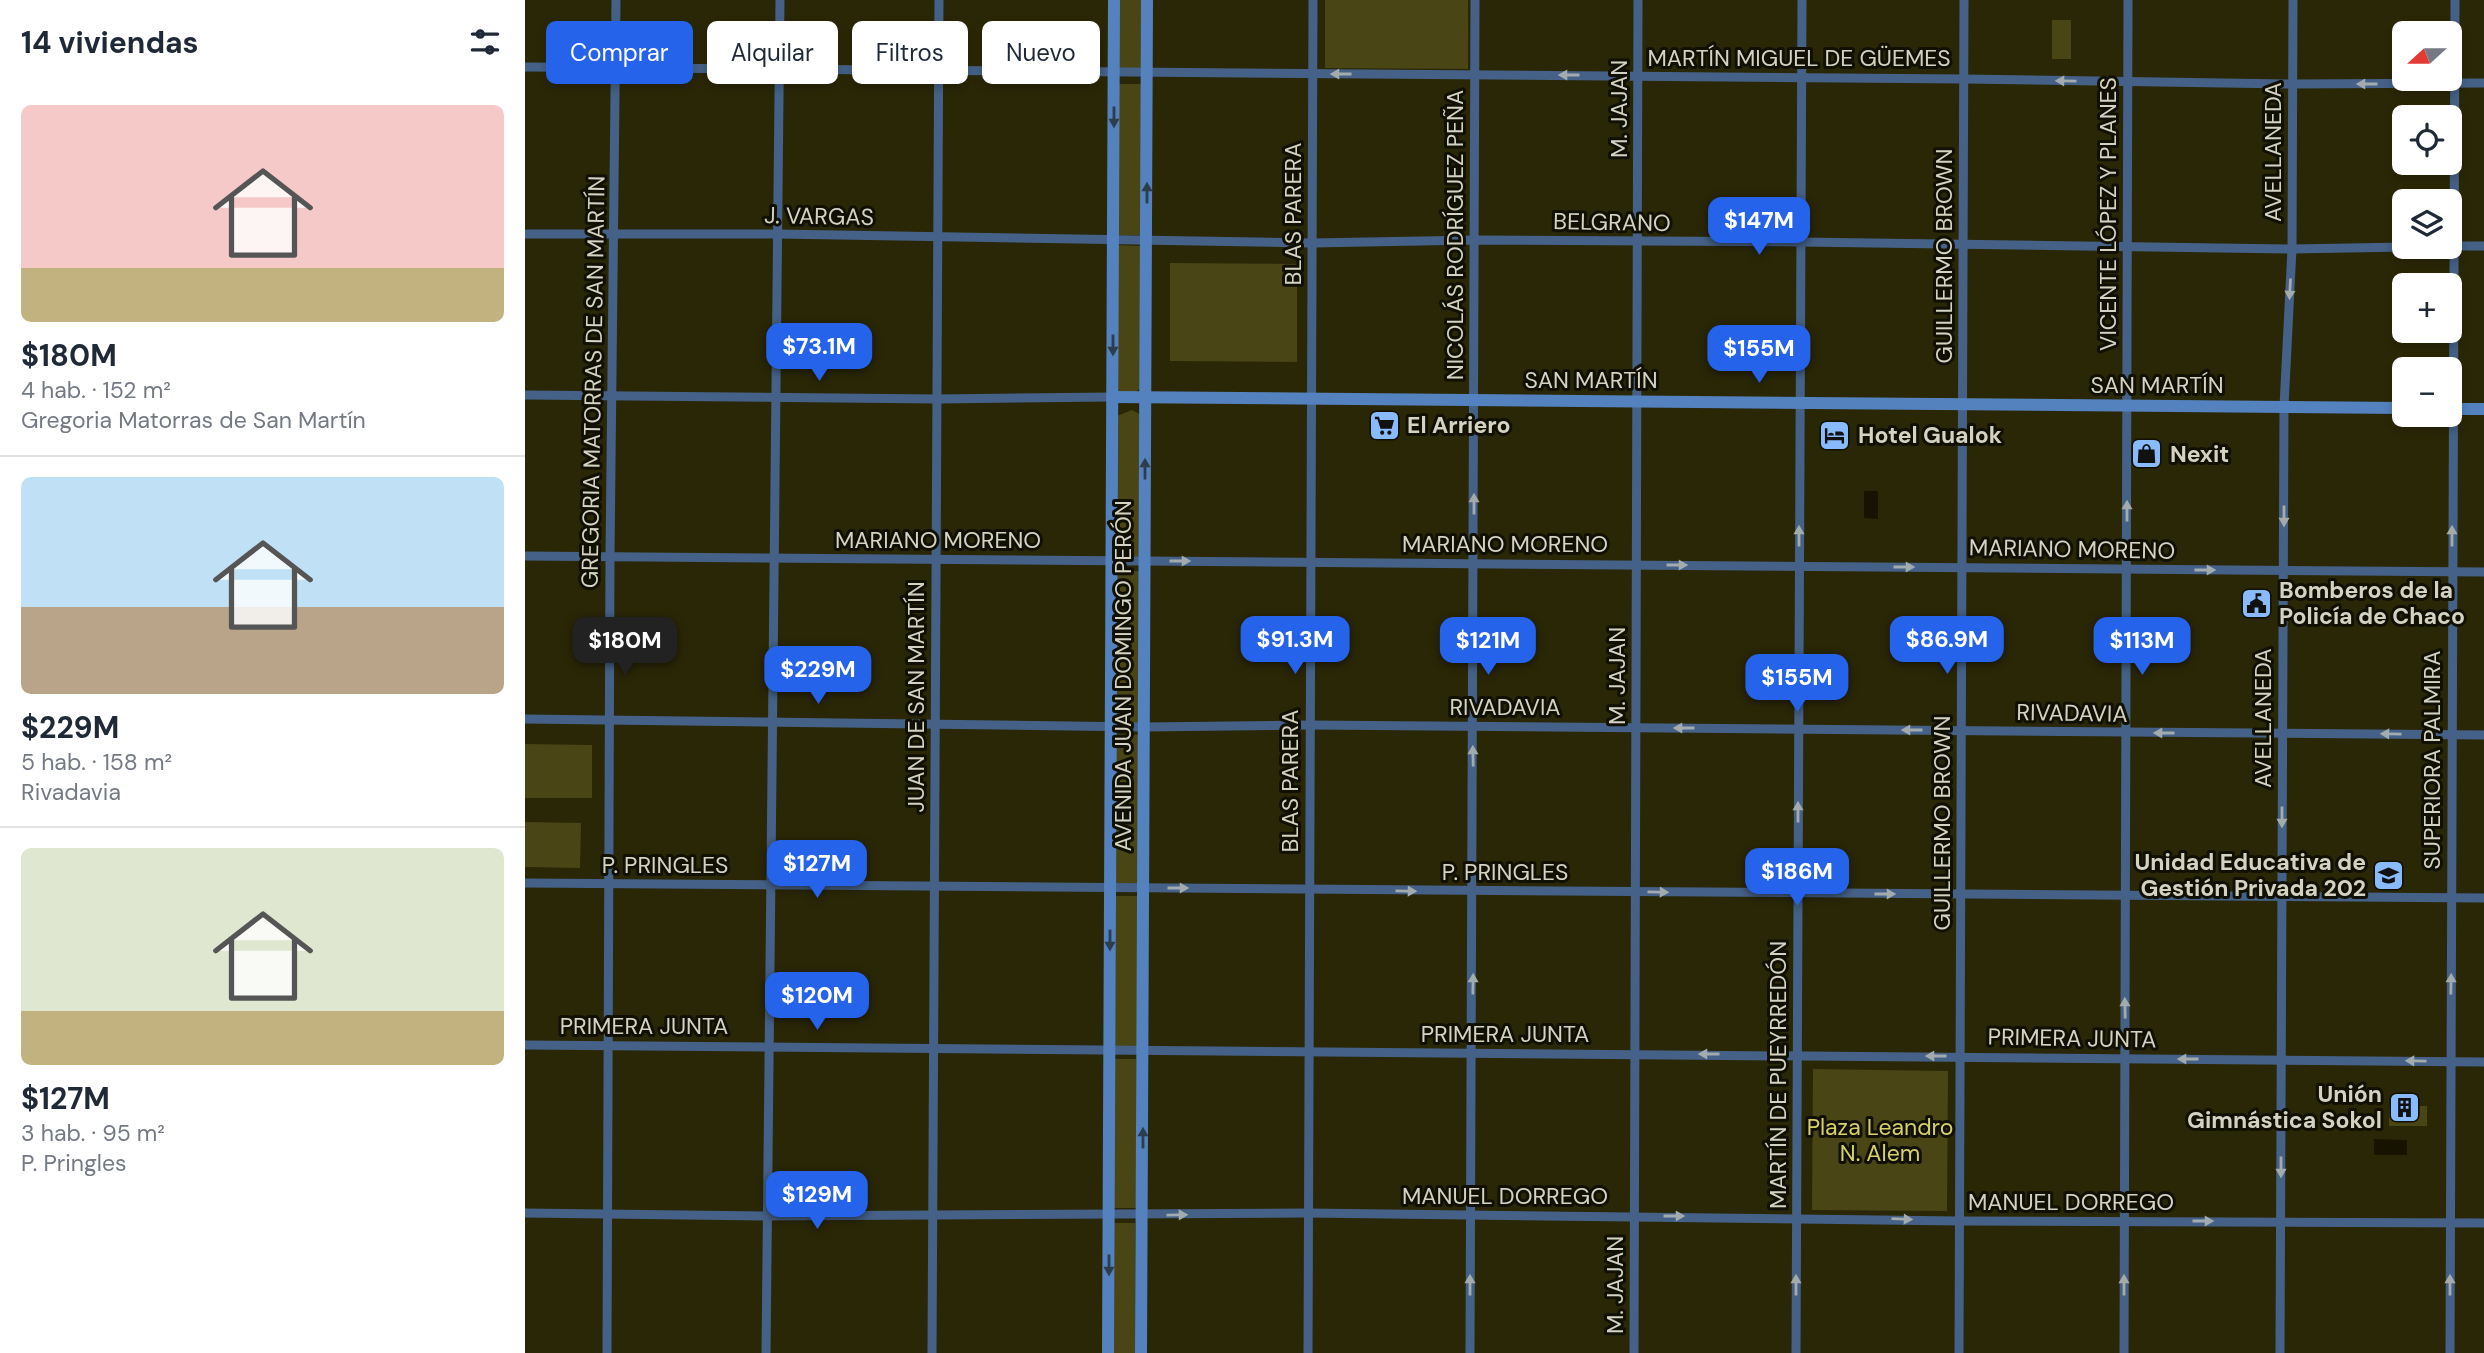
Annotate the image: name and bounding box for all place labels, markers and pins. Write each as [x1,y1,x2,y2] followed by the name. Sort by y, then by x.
[1710,198,1808,257] pin: $147M
[762,324,876,383] pin: $73.1M
[1710,326,1808,385] pin: $155M
[1367,408,1401,442] supermarket icon: El Arriero
[1407,410,1510,440] place label: El Arriero
[1818,418,1852,452] hotel icon: Hotel Gualok
[1858,420,2002,450] place label: Hotel Gualok
[2130,437,2164,471] shop icon: Nexit
[2170,439,2229,469] place label: Nexit
[2279,575,2465,631] place label: Bomberos de la Policía de Chaco
[2239,586,2273,620] public building icon: Bomberos de la Policía de Chaco
[1238,616,1352,676] pin: $91.3M
[1890,616,2004,676] pin: $86.9M
[576,618,674,677] pin: $180M
[1439,618,1537,677] pin: $121M
[2093,618,2191,677] pin: $113M
[769,646,867,706] pin: $229M
[1748,654,1846,714] pin: $155M
[768,841,866,900] pin: $127M
[2134,847,2366,903] place label: Unidad Educativa de Gestión Privada 202
[1748,848,1846,908] pin: $186M
[2372,858,2406,892] school or university icon: Unidad Educativa de Gestión Privada 202
[768,972,866,1032] pin: $120M
[2187,1079,2382,1135] place label: Unión Gimnástica Sokol
[2388,1090,2422,1124] building icon: Unión Gimnástica Sokol
[768,1172,866,1231] pin: $129M

